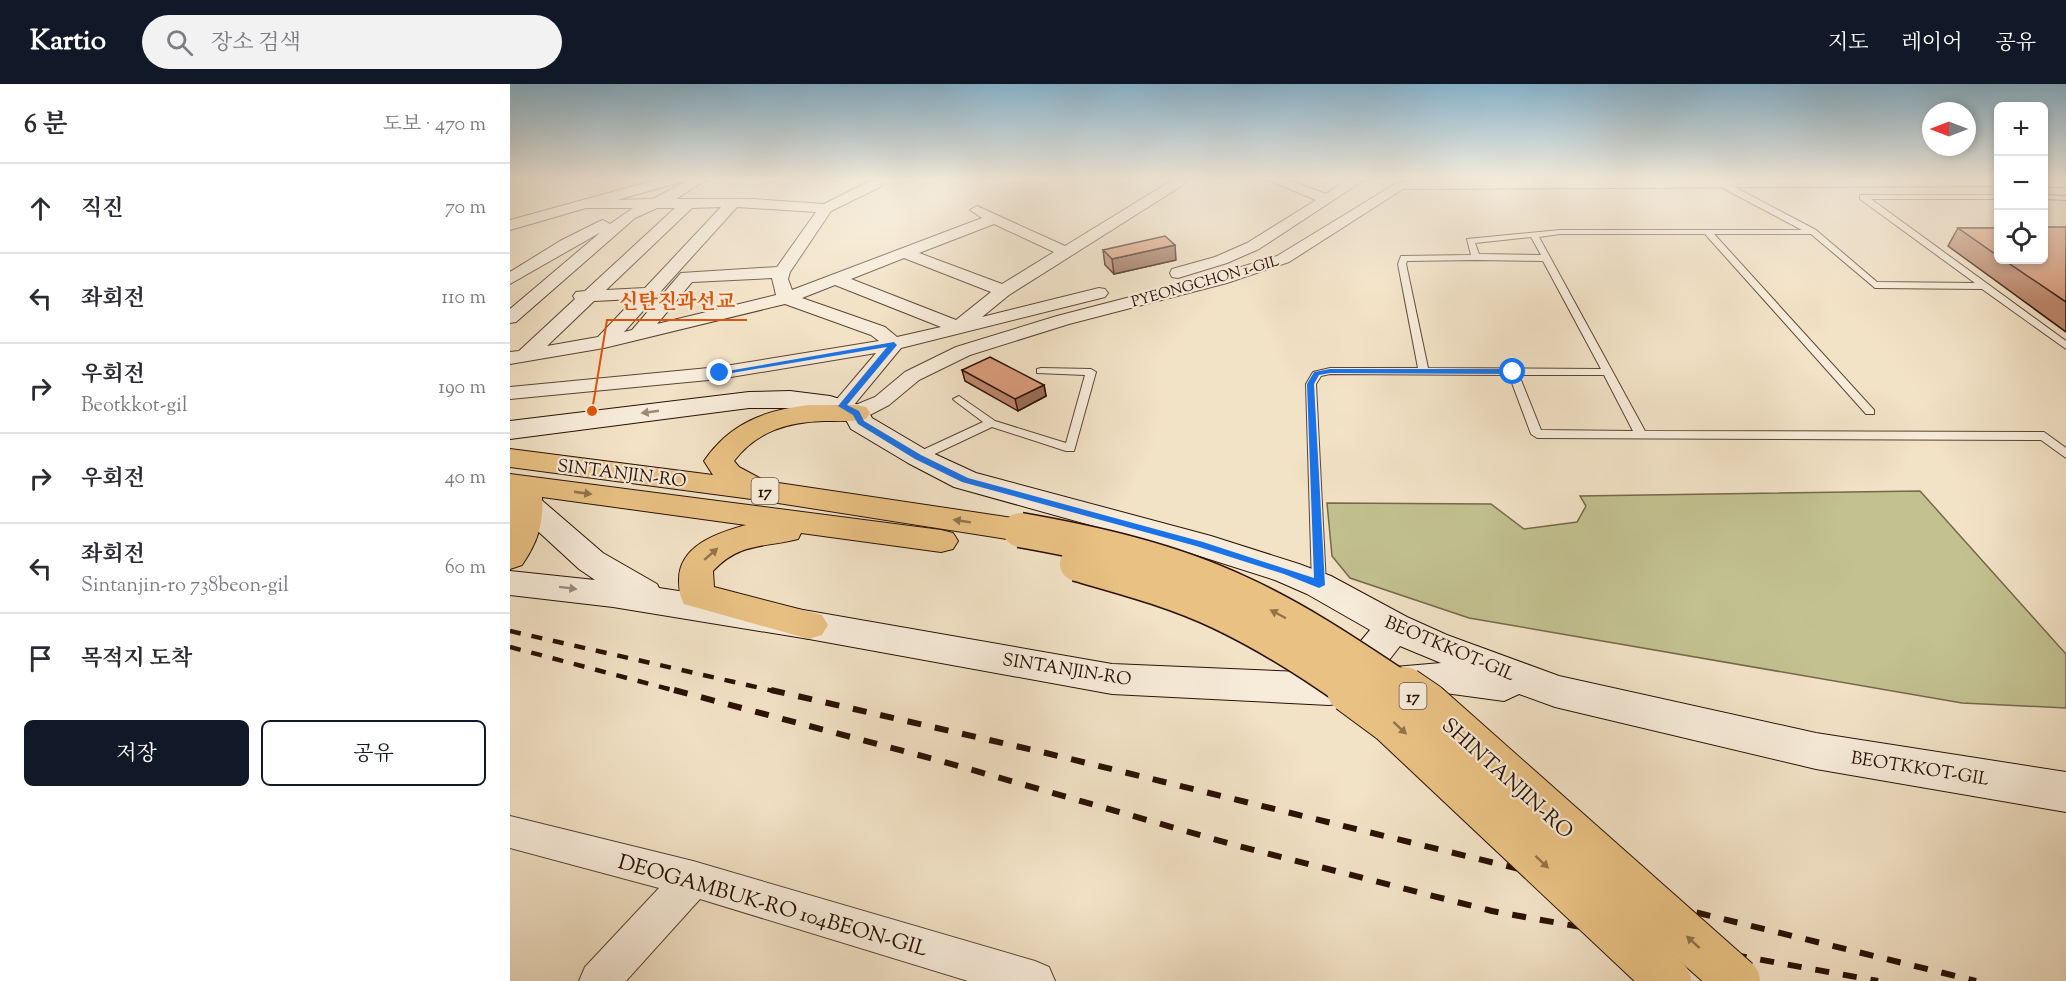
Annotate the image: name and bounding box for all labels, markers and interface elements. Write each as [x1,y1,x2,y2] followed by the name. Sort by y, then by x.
[142,15,562,69] search box
[30,22,106,62] text: Kartio
[163,26,196,59] icon: search
[211,28,301,60] text: 장소 검색
[1828,29,1869,59] text: 지도
[1902,29,1962,59] text: 레이어
[1995,29,2036,59] text: 공유
[1922,102,1976,156] north arrow
[1994,102,2048,264] map controls
[1994,102,2048,156] button: +
[24,107,68,144] text: 6 분
[383,111,486,140] text: 도보 · 470 m
[1994,156,2048,210] button: −
[24,192,57,225] icon: ahead
[81,194,124,226] text: 직진
[445,194,486,223] text: 70 m
[1994,210,2048,264] button: locate
[1129,251,1282,314] street label: PYEONGCHON 1-GIL
[24,282,57,315] icon: left
[607,282,747,320] callout: 신탄진과선교
[81,284,145,316] text: 좌회전
[441,284,486,313] text: 110 m
[619,289,736,318] text: 신탄진과선교
[1499,358,1525,384] route start
[706,359,732,385] route end
[81,360,145,392] text: 우회전
[24,372,57,405] icon: right
[438,374,486,403] text: 190 m
[81,392,188,421] text: Beotkkot-gil
[640,408,659,417] one-way arrow
[556,454,688,496] street label: SINTANJIN-RO
[24,462,57,495] icon: right
[81,464,145,496] text: 우회전
[445,464,486,493] text: 40 m
[752,478,778,504] road number: 17
[573,488,592,497] one-way arrow
[952,517,971,526] one-way arrow
[81,540,145,572] text: 좌회전
[703,547,719,560] one-way arrow
[24,552,57,585] icon: left
[445,554,486,583] text: 60 m
[81,572,289,601] text: Sintanjin-ro 738beon-gil
[559,584,578,593] one-way arrow
[1269,609,1286,619] one-way arrow
[1380,611,1519,689] street label: BEOTKKOT-GIL
[24,642,57,675] icon: arrive
[81,644,192,676] text: 목적지 도착
[1000,648,1133,694] street label: SINTANJIN-RO
[1400,683,1426,709] road number: 17
[1434,712,1579,847] street label: SHINTANJIN-RO
[24,720,249,786] button: 저장
[261,720,486,786] button: 공유
[1393,721,1407,735] one-way arrow
[1849,746,1991,794] street label: BEOTKKOT-GIL
[614,848,931,966] street label: DEOGAMBUK-RO 104BEON-GIL
[1534,855,1549,868] one-way arrow
[1686,936,1701,949] one-way arrow

